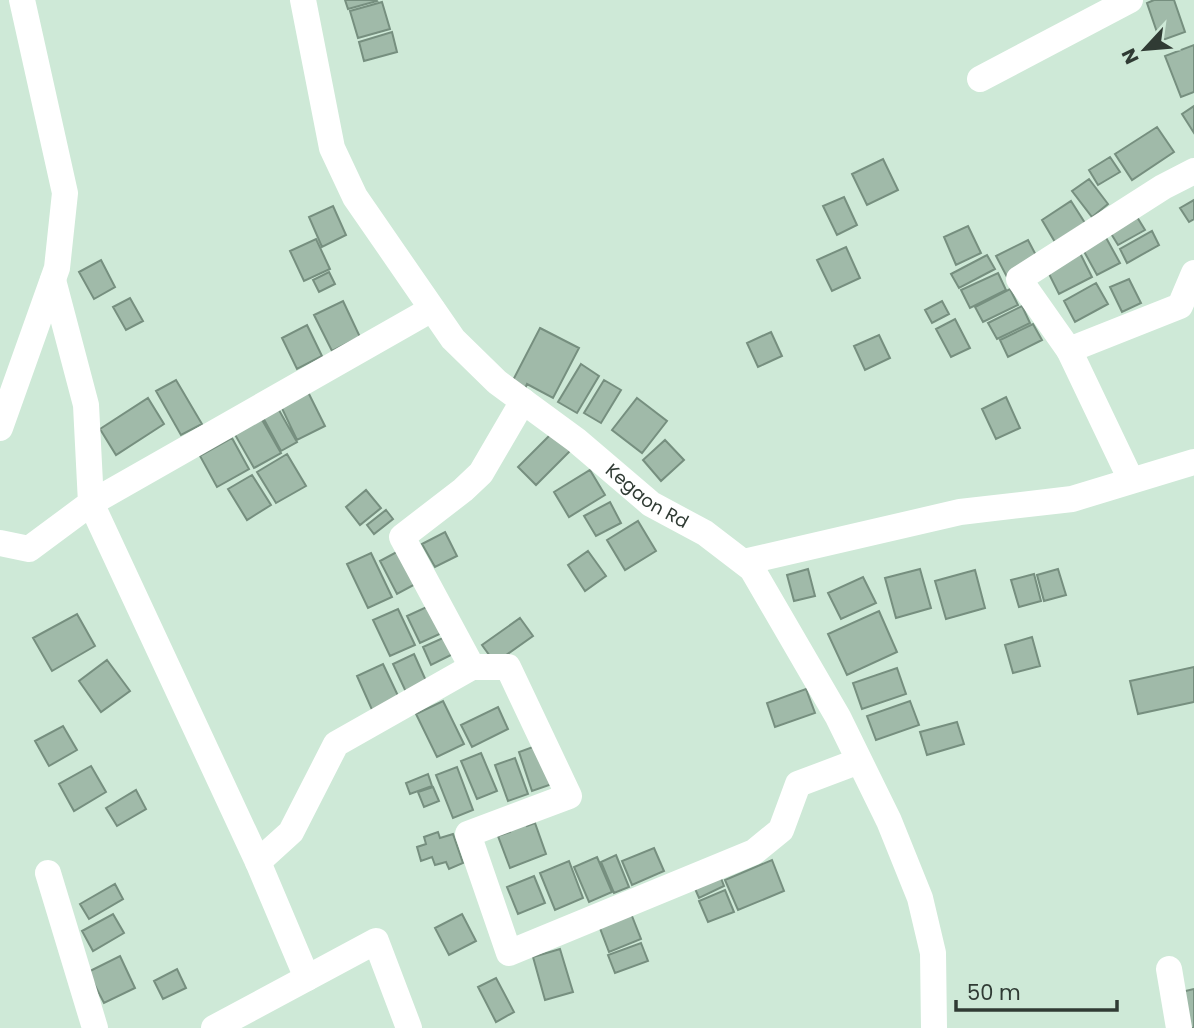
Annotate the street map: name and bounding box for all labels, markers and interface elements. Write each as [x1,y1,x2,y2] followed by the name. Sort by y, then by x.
[1110,14,1180,84] north arrow
[1115,44,1145,69] text: N
[600,458,693,534] street label: Kegaon Rd
[956,968,1117,1012] scale bar
[967,978,1021,1007] text: 50 m

